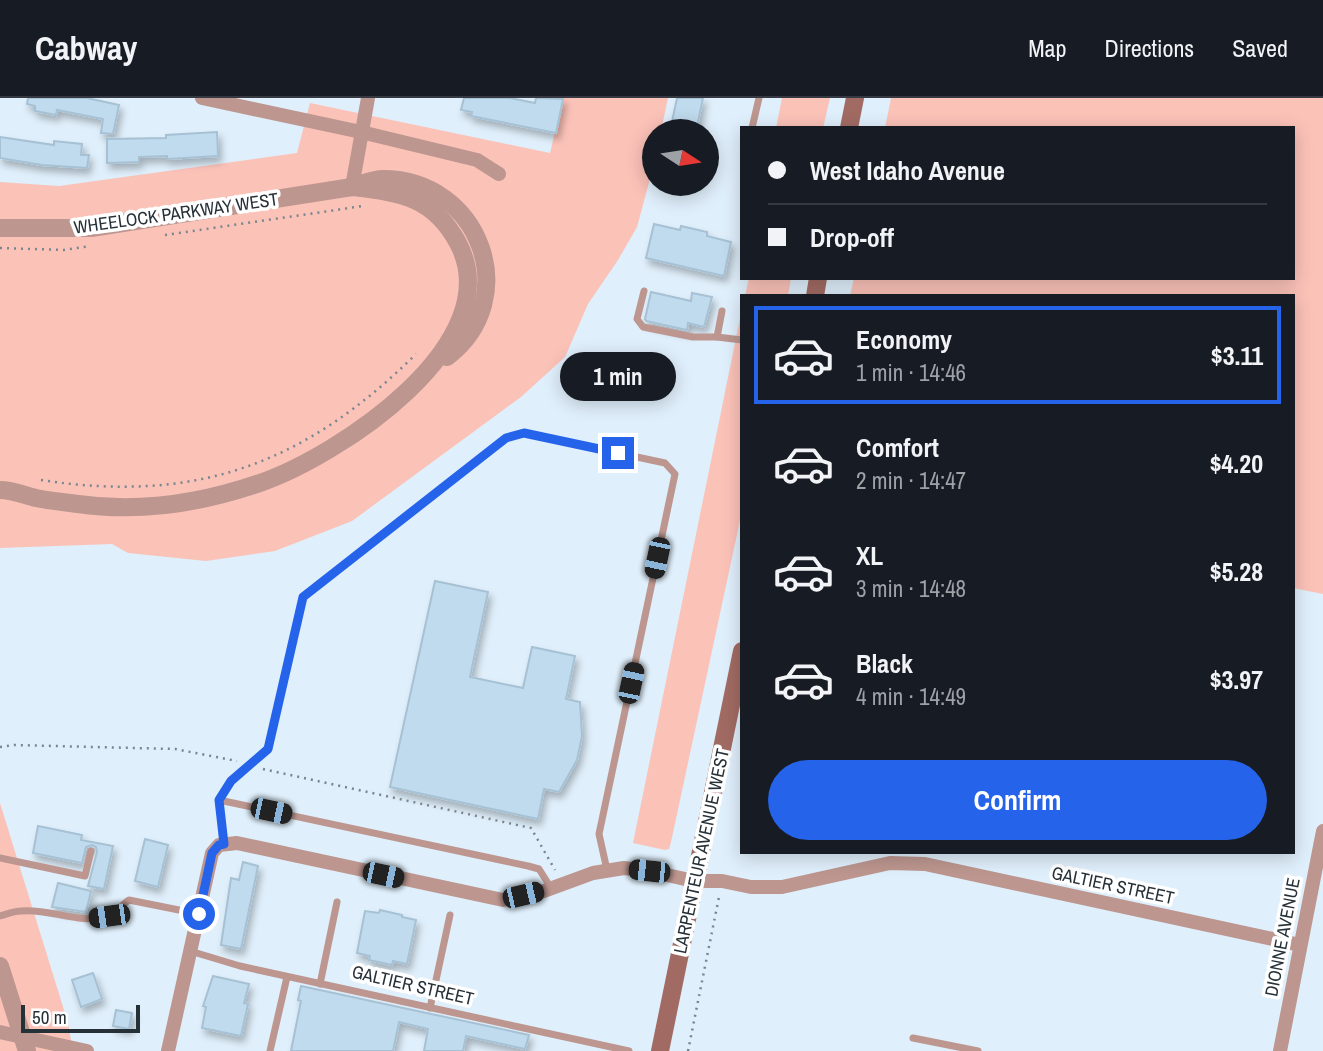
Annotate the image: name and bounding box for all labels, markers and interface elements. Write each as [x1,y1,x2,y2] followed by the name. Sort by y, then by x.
[35,26,137,70] text: Cabway
[1028,32,1066,64] text: Map
[1104,32,1194,64] text: Directions
[1232,32,1288,64] text: Saved
[642,119,719,196] north arrow
[642,119,719,196] map controls
[810,153,1005,188] text: West Idaho Avenue
[72,186,280,240] street label: WHEELOCK PARKWAY WEST
[810,220,894,255] text: Drop-off
[856,322,952,357] text: Economy
[772,324,835,387] icon: car
[1211,338,1263,373] text: $3.11
[560,352,676,400] callout: 1 min
[856,357,966,388] text: 1 min · 14:46
[593,361,643,392] text: 1 min
[856,430,939,465] text: Comfort
[772,432,835,495] icon: car
[602,437,634,469] route end
[1210,446,1263,481] text: $4.20
[856,465,966,496] text: 2 min · 14:47
[643,535,672,581] car
[856,538,883,573] text: XL
[772,540,835,603] icon: car
[1210,554,1263,589] text: $5.28
[856,573,966,604] text: 3 min · 14:48
[856,646,913,681] text: Black
[772,648,835,711] icon: car
[617,660,646,706] car
[1210,662,1263,697] text: $3.97
[856,681,966,712] text: 4 min · 14:49
[667,746,735,956] street label: LARPENTEUR AVENUE WEST
[768,760,1267,840] button: Confirm
[249,796,294,826] car
[628,858,671,884] car
[361,860,406,890] car
[1050,860,1176,910] street label: GALTIER STREET
[1258,876,1306,998] street label: DIONNE AVENUE
[501,880,546,910] car
[183,898,215,930] route start
[87,903,132,929] car
[350,959,476,1011] street label: GALTIER STREET
[21,1002,140,1034] scale bar
[32,1004,67,1030] text: 50 m

